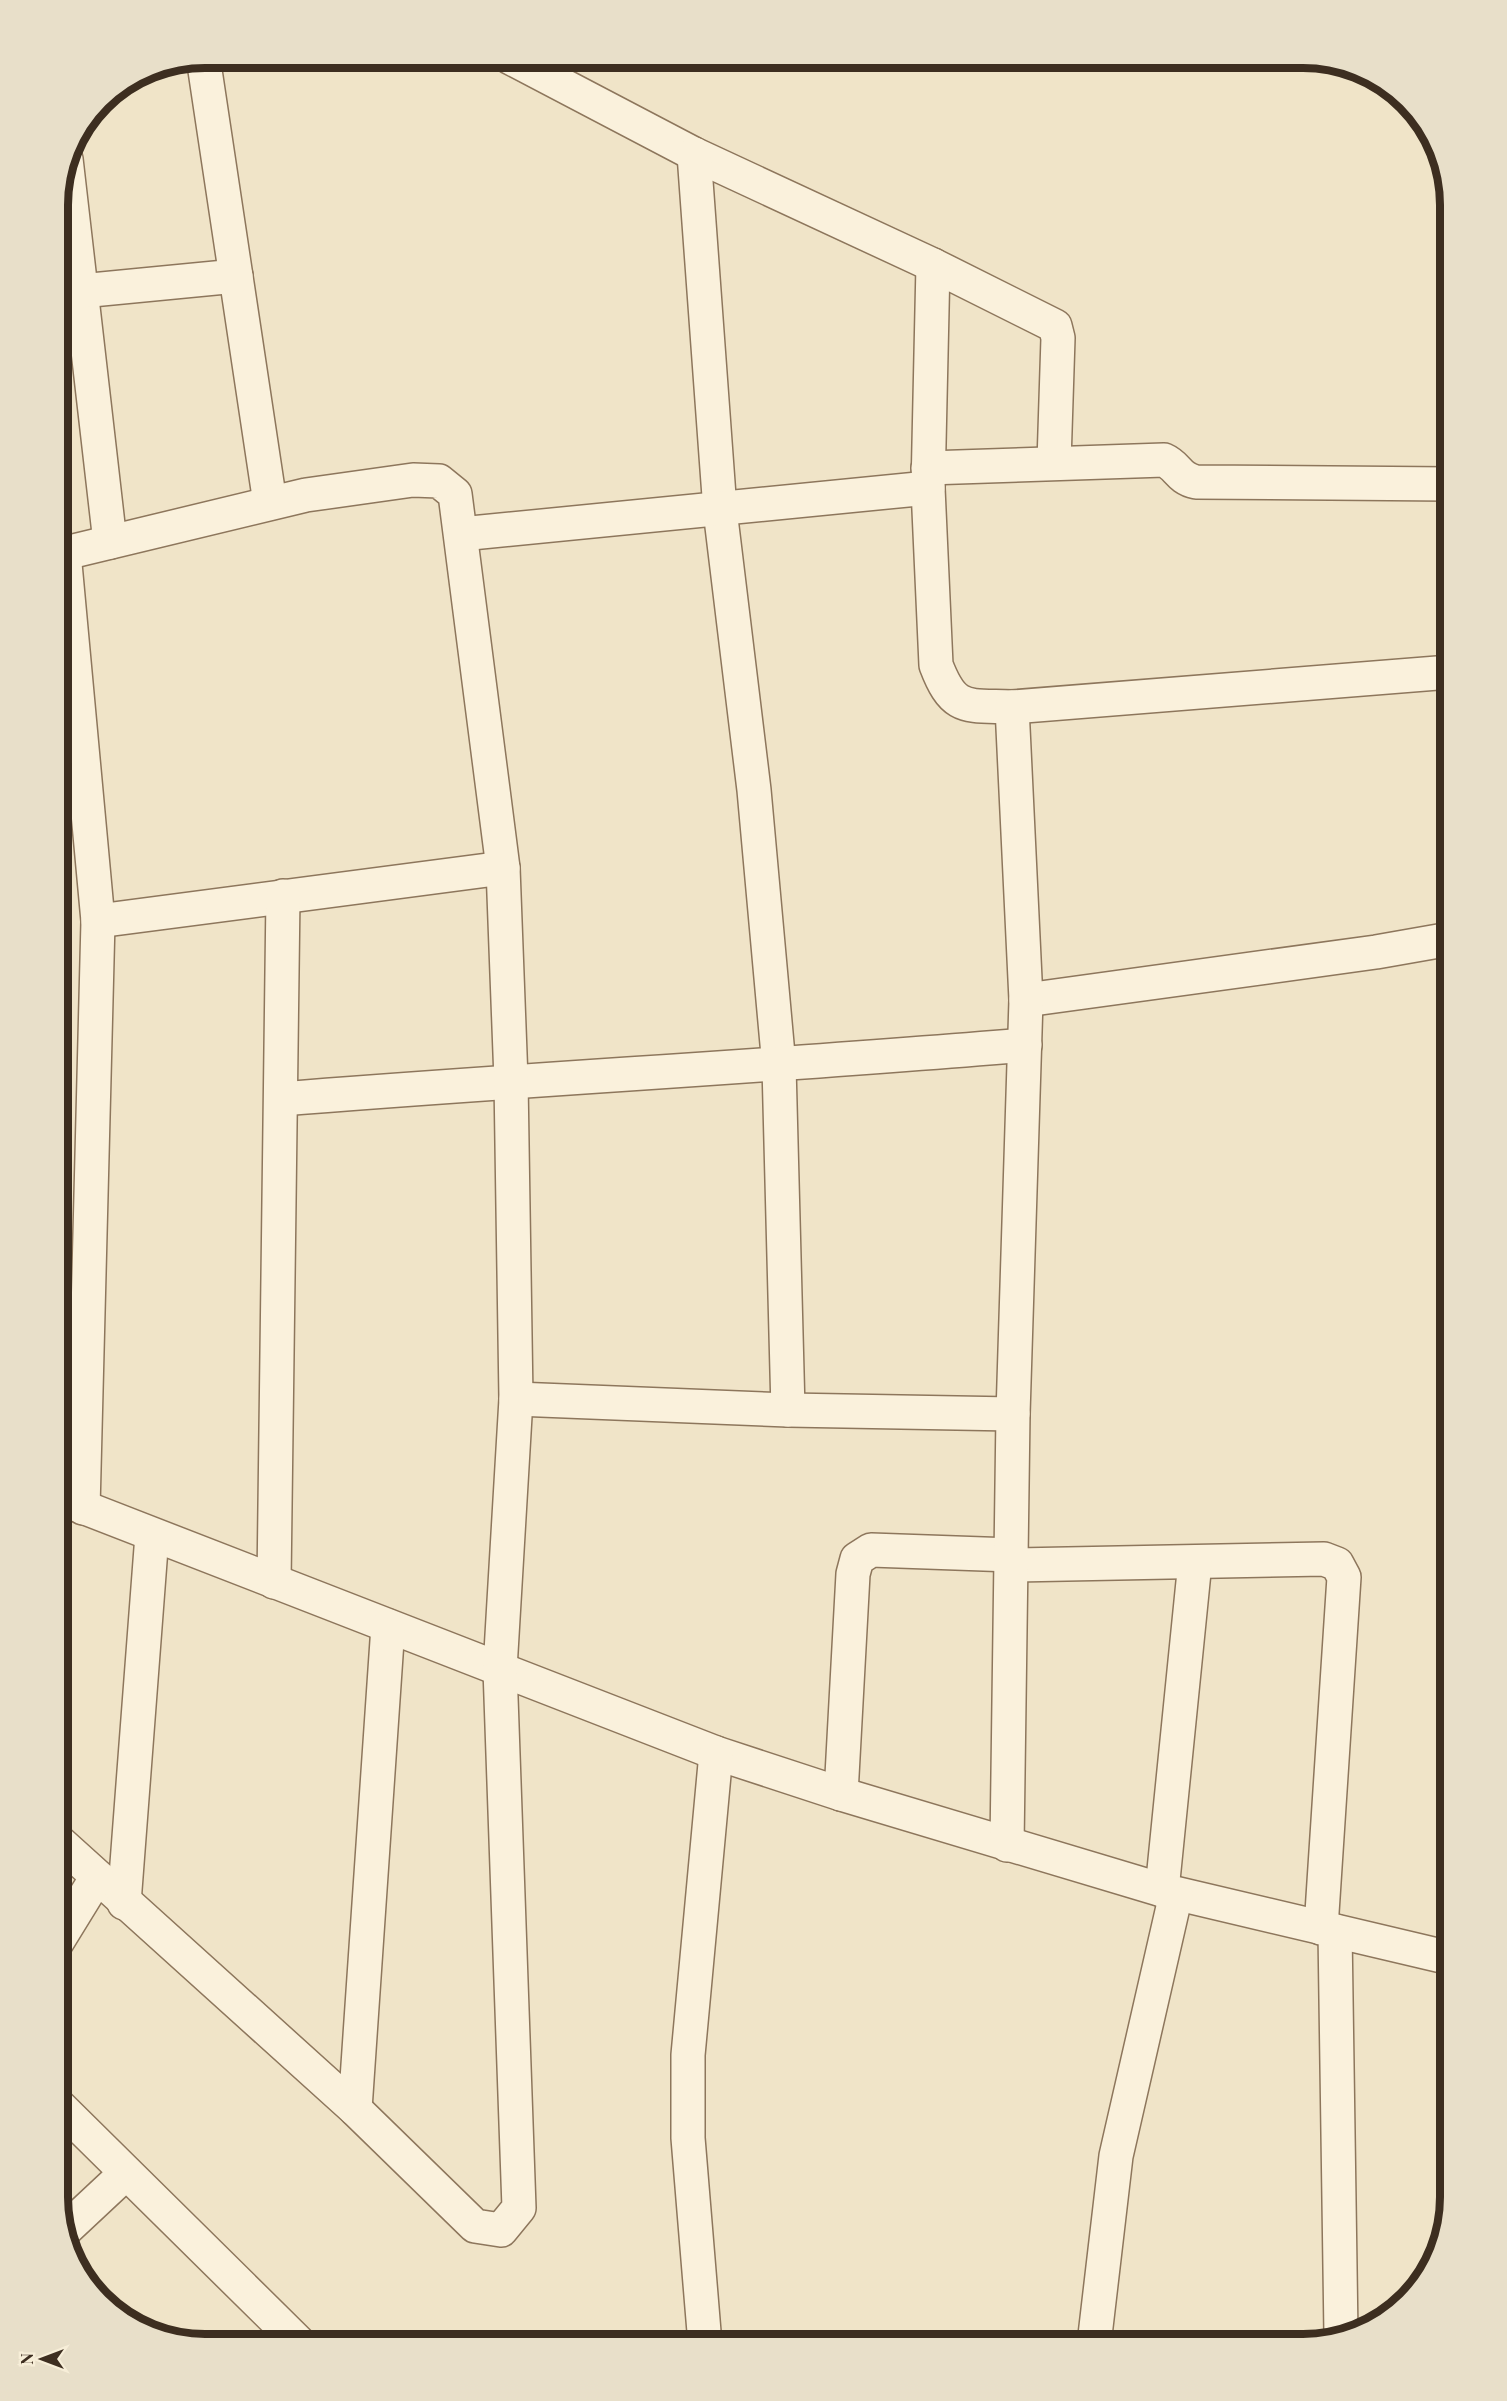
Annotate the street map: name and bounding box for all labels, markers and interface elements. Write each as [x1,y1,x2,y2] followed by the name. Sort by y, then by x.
[12,2329,72,2389] north arrow
[16,2353,37,2365] text: N

